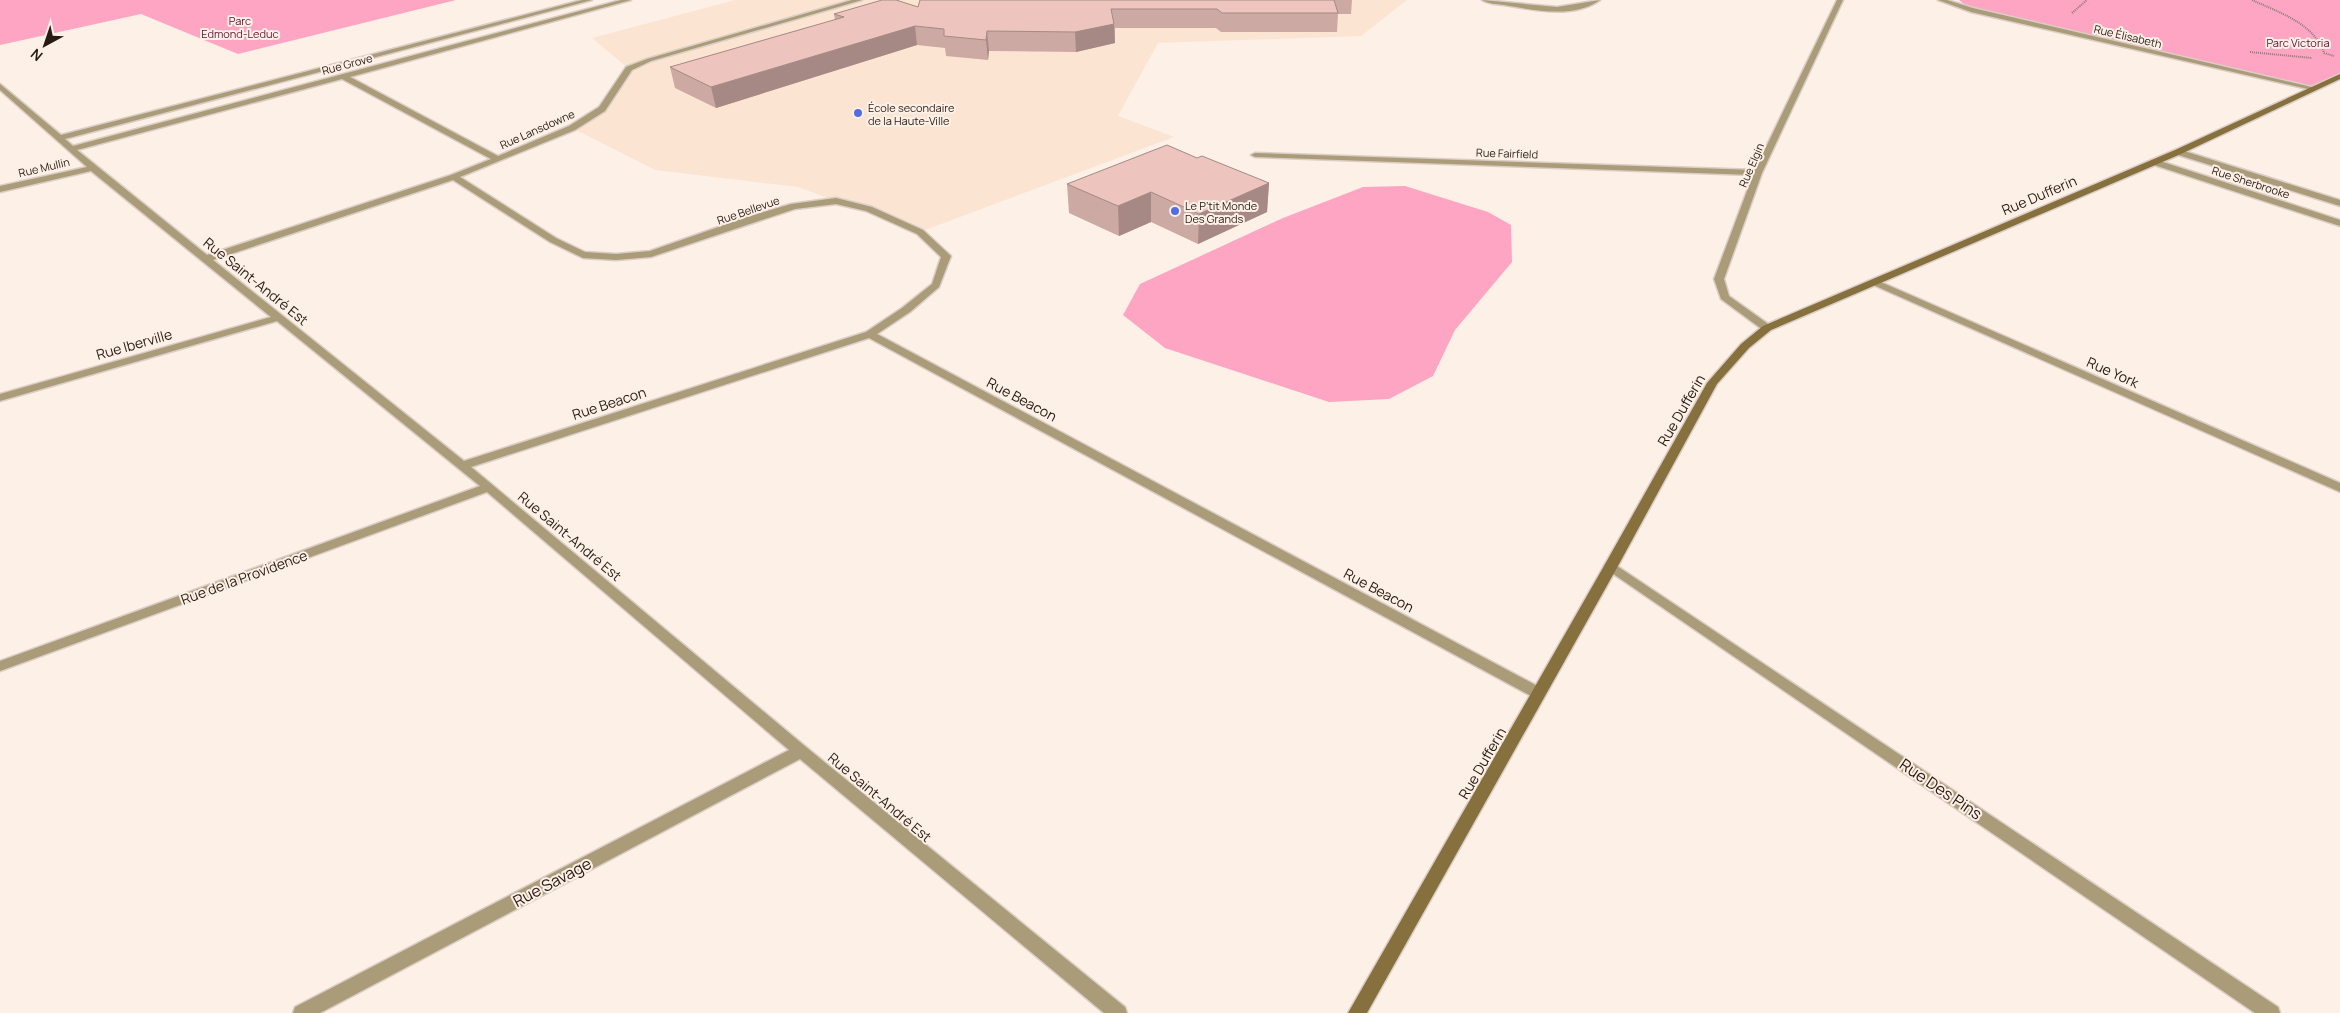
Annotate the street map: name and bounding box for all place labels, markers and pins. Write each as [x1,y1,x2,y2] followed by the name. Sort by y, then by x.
[868,100,955,128] place label: École secondaire de la Haute-Ville
[852,107,864,119] marker: École secondaire de la Haute-Ville
[1185,198,1258,226] place label: Le P’tit Monde Des Grands
[1169,205,1181,217] marker: Le P’tit Monde Des Grands

